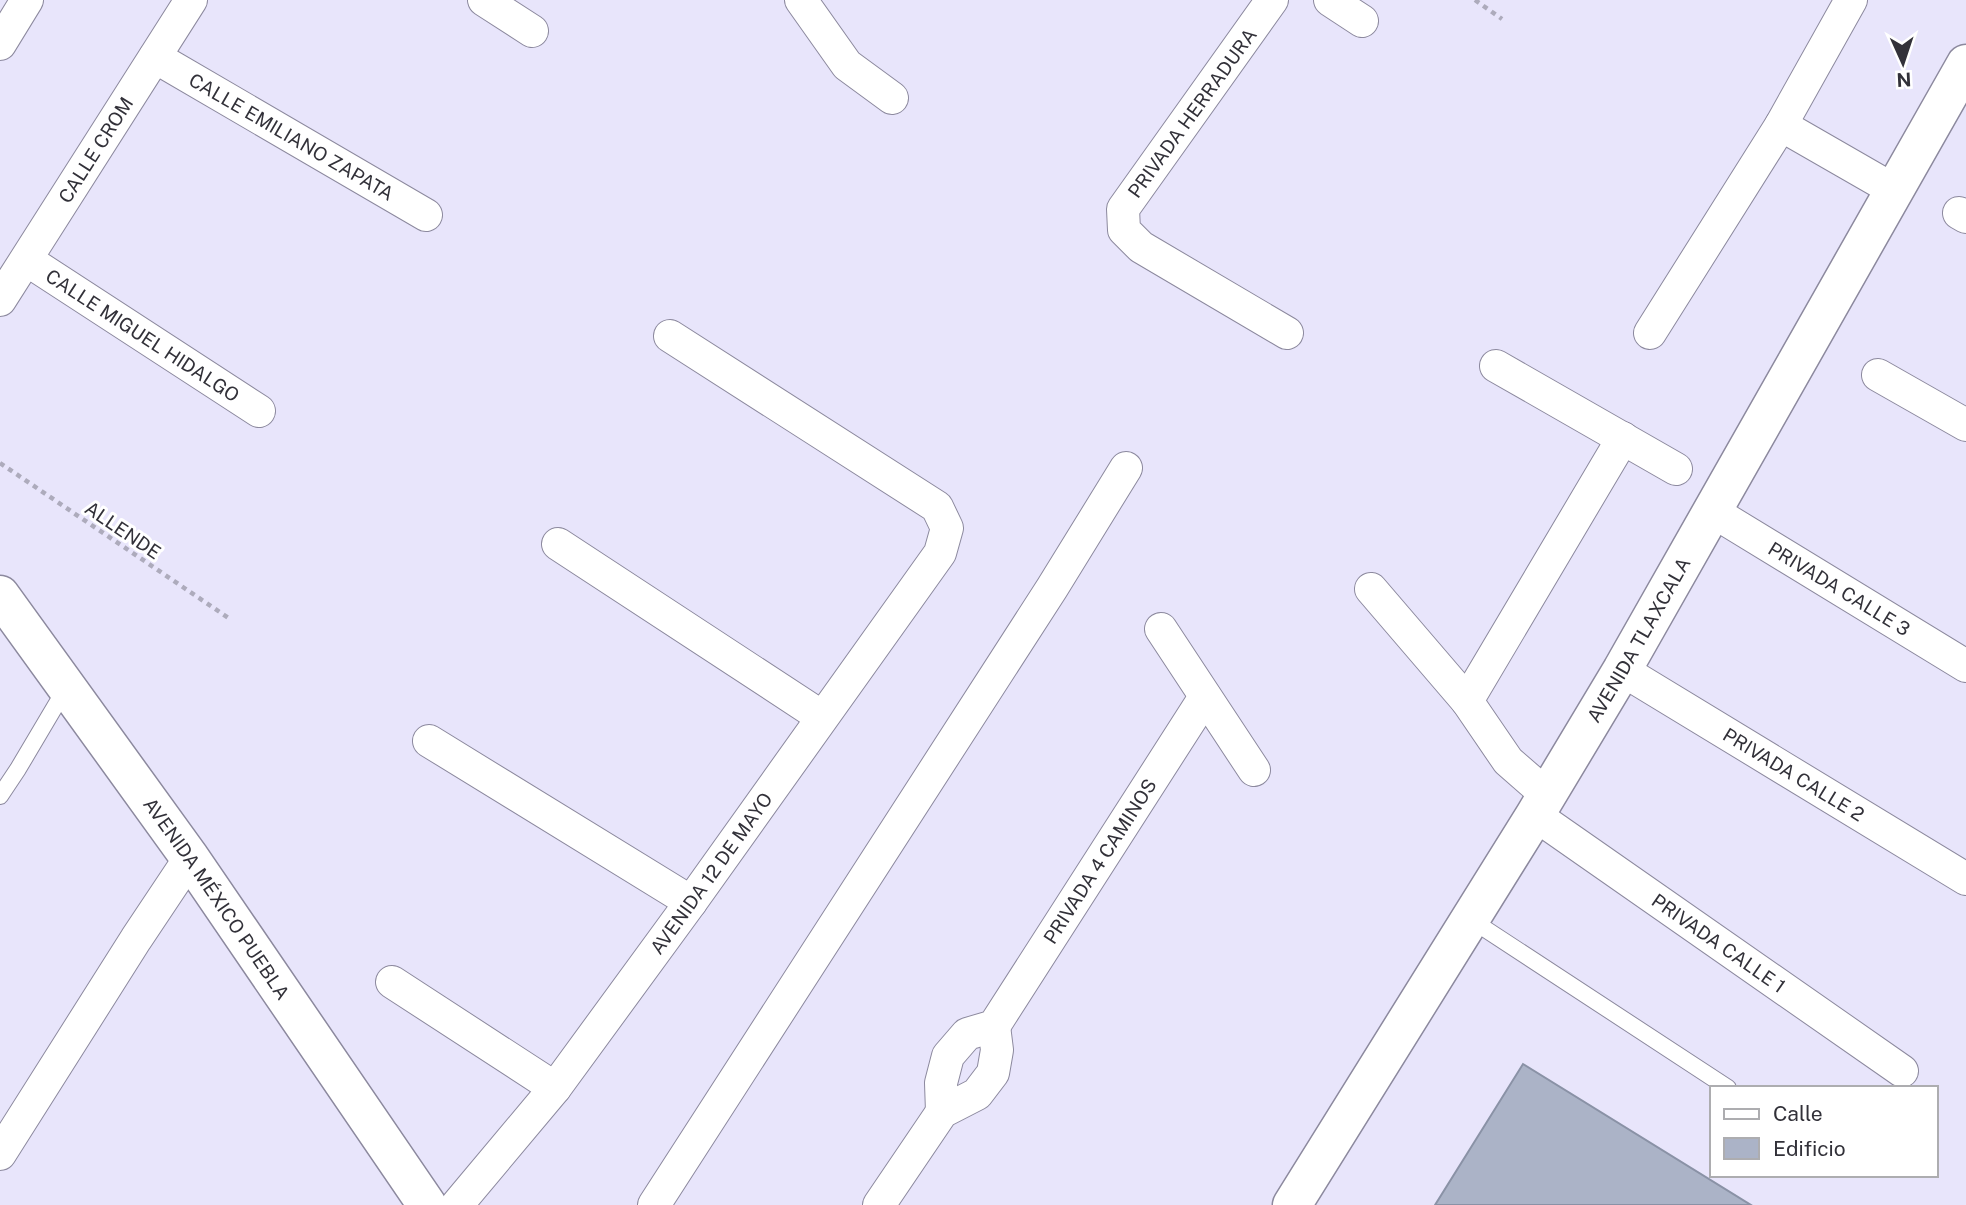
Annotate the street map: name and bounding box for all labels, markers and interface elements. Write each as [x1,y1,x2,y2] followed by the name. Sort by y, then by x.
[1123,24,1261,202] street label: PRIVADA HERRADURA
[1868,28,1938,98] north arrow
[185,68,398,205] street label: CALLE EMILIANO ZAPATA
[1896,69,1912,91] text: N
[54,93,137,207] street label: CALLE CROM
[42,264,243,406] street label: CALLE MIGUEL HIDALGO
[81,497,165,563] street label: ALLENDE
[1764,537,1914,640] street label: PRIVADA CALLE 3
[1582,553,1695,726] street label: AVENIDA TLAXCALA
[1719,723,1868,826] street label: PRIVADA CALLE 2
[1039,775,1161,948] street label: PRIVADA 4 CAMINOS
[646,788,777,958] street label: AVENIDA 12 DE MAYO
[139,793,294,1004] street label: AVENIDA MÉXICO PUEBLA
[1648,889,1790,997] street label: PRIVADA CALLE 1
[1710,1086,1938,1177] legend
[1773,1101,1823,1126] text: Calle
[1773,1136,1846,1161] text: Edificio

